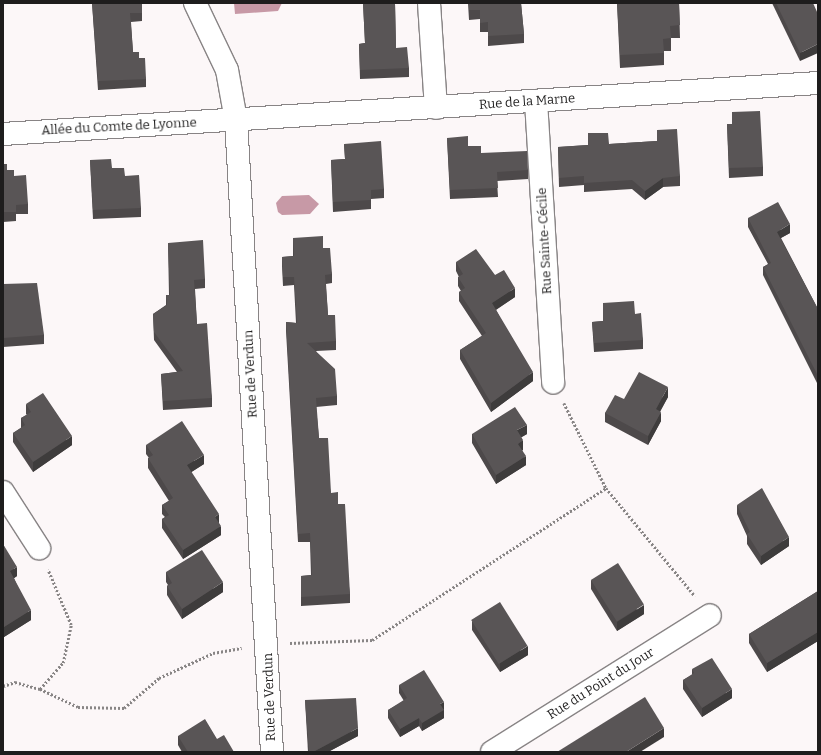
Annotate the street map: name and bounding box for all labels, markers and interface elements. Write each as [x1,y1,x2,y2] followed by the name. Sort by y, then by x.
[478,91,576,113] street label: Rue de la Marne
[41,115,197,139] street label: Allée du Comte de Lyonne
[534,187,556,295] street label: Rue Sainte-Cécile
[241,330,261,418] street label: Rue de Verdun
[545,645,657,723] street label: Rue du Point du Jour
[261,653,279,741] street label: Rue de Verdun

